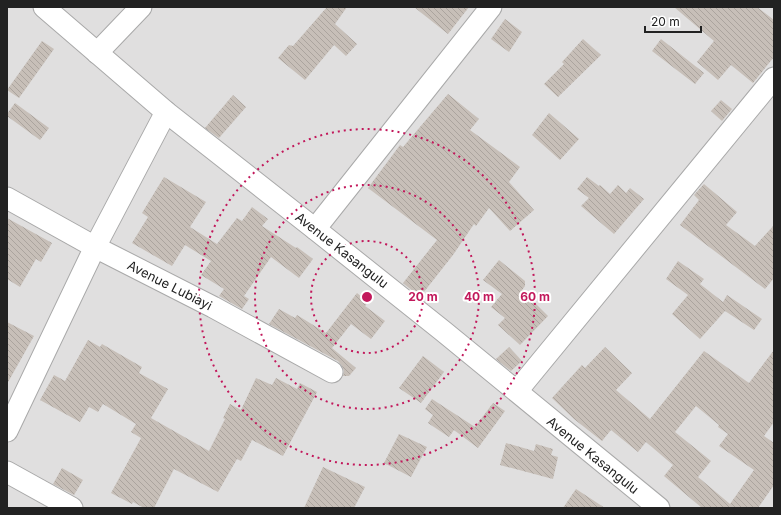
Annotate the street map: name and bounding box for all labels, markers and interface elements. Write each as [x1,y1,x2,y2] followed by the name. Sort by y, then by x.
[645,8,701,34] scale bar
[651,14,680,29] text: 20 m
[292,209,392,291] street label: Avenue Kasangulu
[125,257,215,313] street label: Avenue Lubiayi
[408,289,438,304] text: 20 m
[464,289,494,304] text: 40 m
[520,289,550,304] text: 60 m
[360,290,374,304] centre of rings
[544,413,642,497] street label: Avenue Kasangulu

